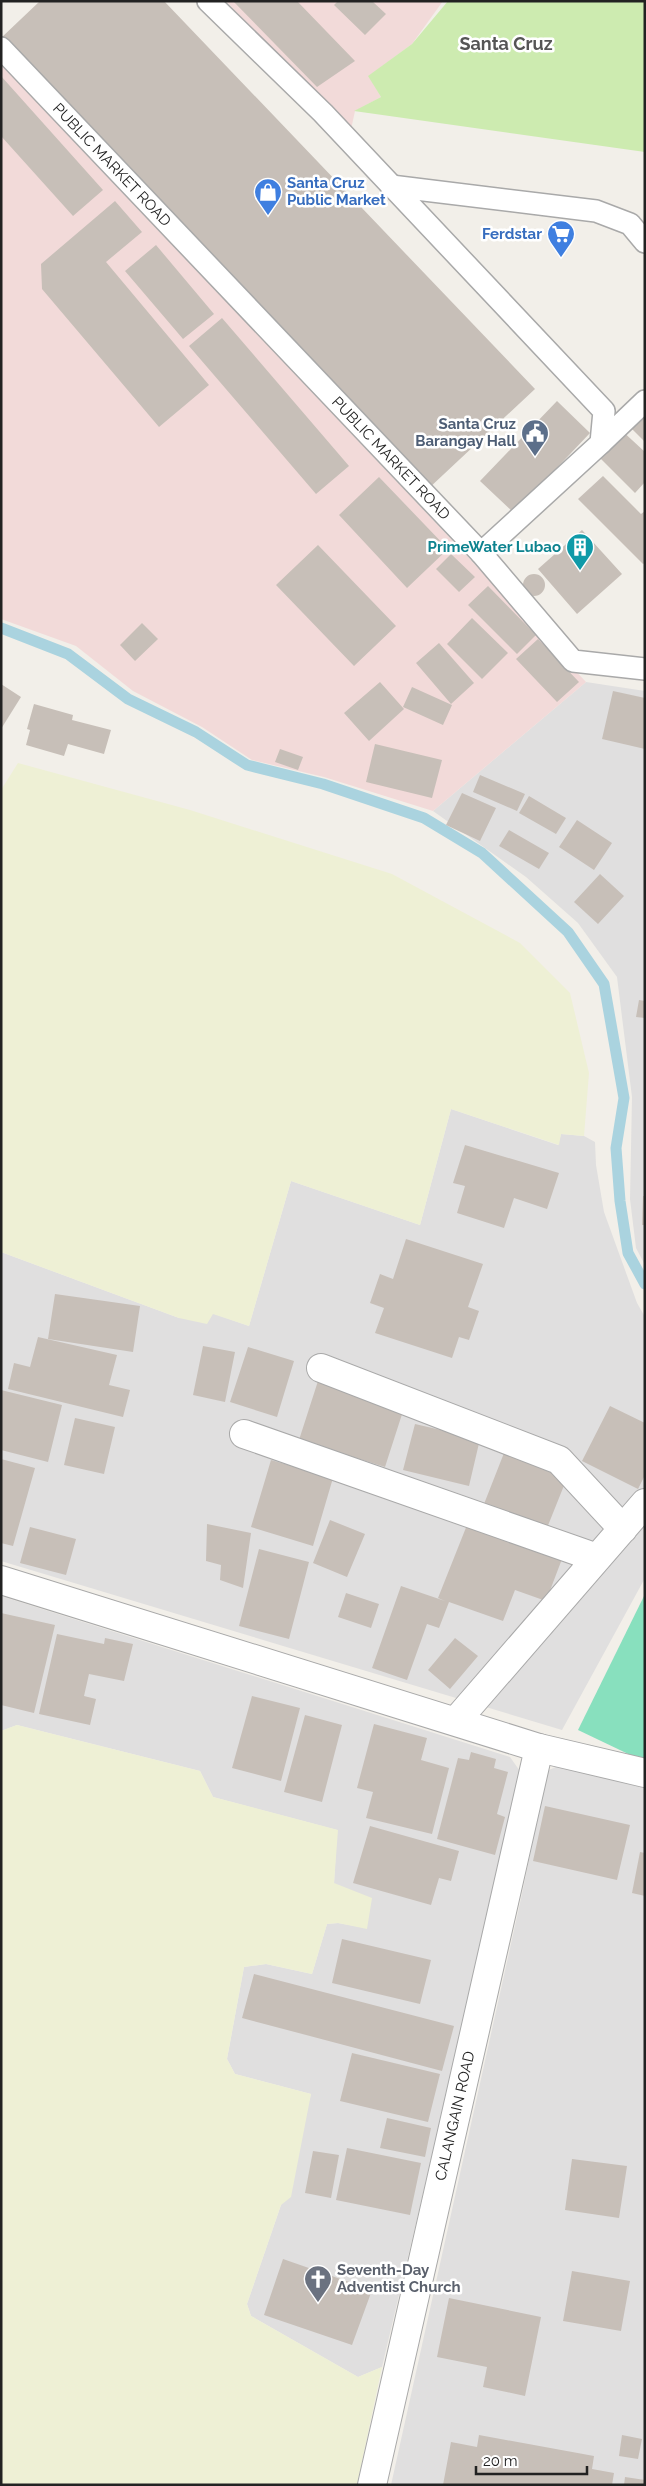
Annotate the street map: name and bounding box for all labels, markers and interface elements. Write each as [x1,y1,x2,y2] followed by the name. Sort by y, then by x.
[459,33,553,54] district label: Santa Cruz
[49,99,175,230] street label: PUBLIC MARKET ROAD
[287,174,386,209] place label: Santa Cruz Public Market
[253,177,283,216] shop icon: Santa Cruz Public Market
[546,219,576,258] supermarket icon: Ferdstar
[482,225,542,243] place label: Ferdstar
[328,393,454,524] street label: PUBLIC MARKET ROAD
[415,415,516,450] place label: Santa Cruz Barangay Hall
[520,418,550,457] public building icon: Santa Cruz Barangay Hall
[565,532,595,571] building icon: PrimeWater Lubao
[428,538,561,556] place label: PrimeWater Lubao
[431,2049,479,2182] street label: CALANGAIN ROAD
[337,2261,461,2296] place label: Seventh-Day Adventist Church
[303,2264,333,2303] church icon: Seventh-Day Adventist Church
[476,2444,587,2476] scale bar
[483,2452,518,2470] text: 20 m

